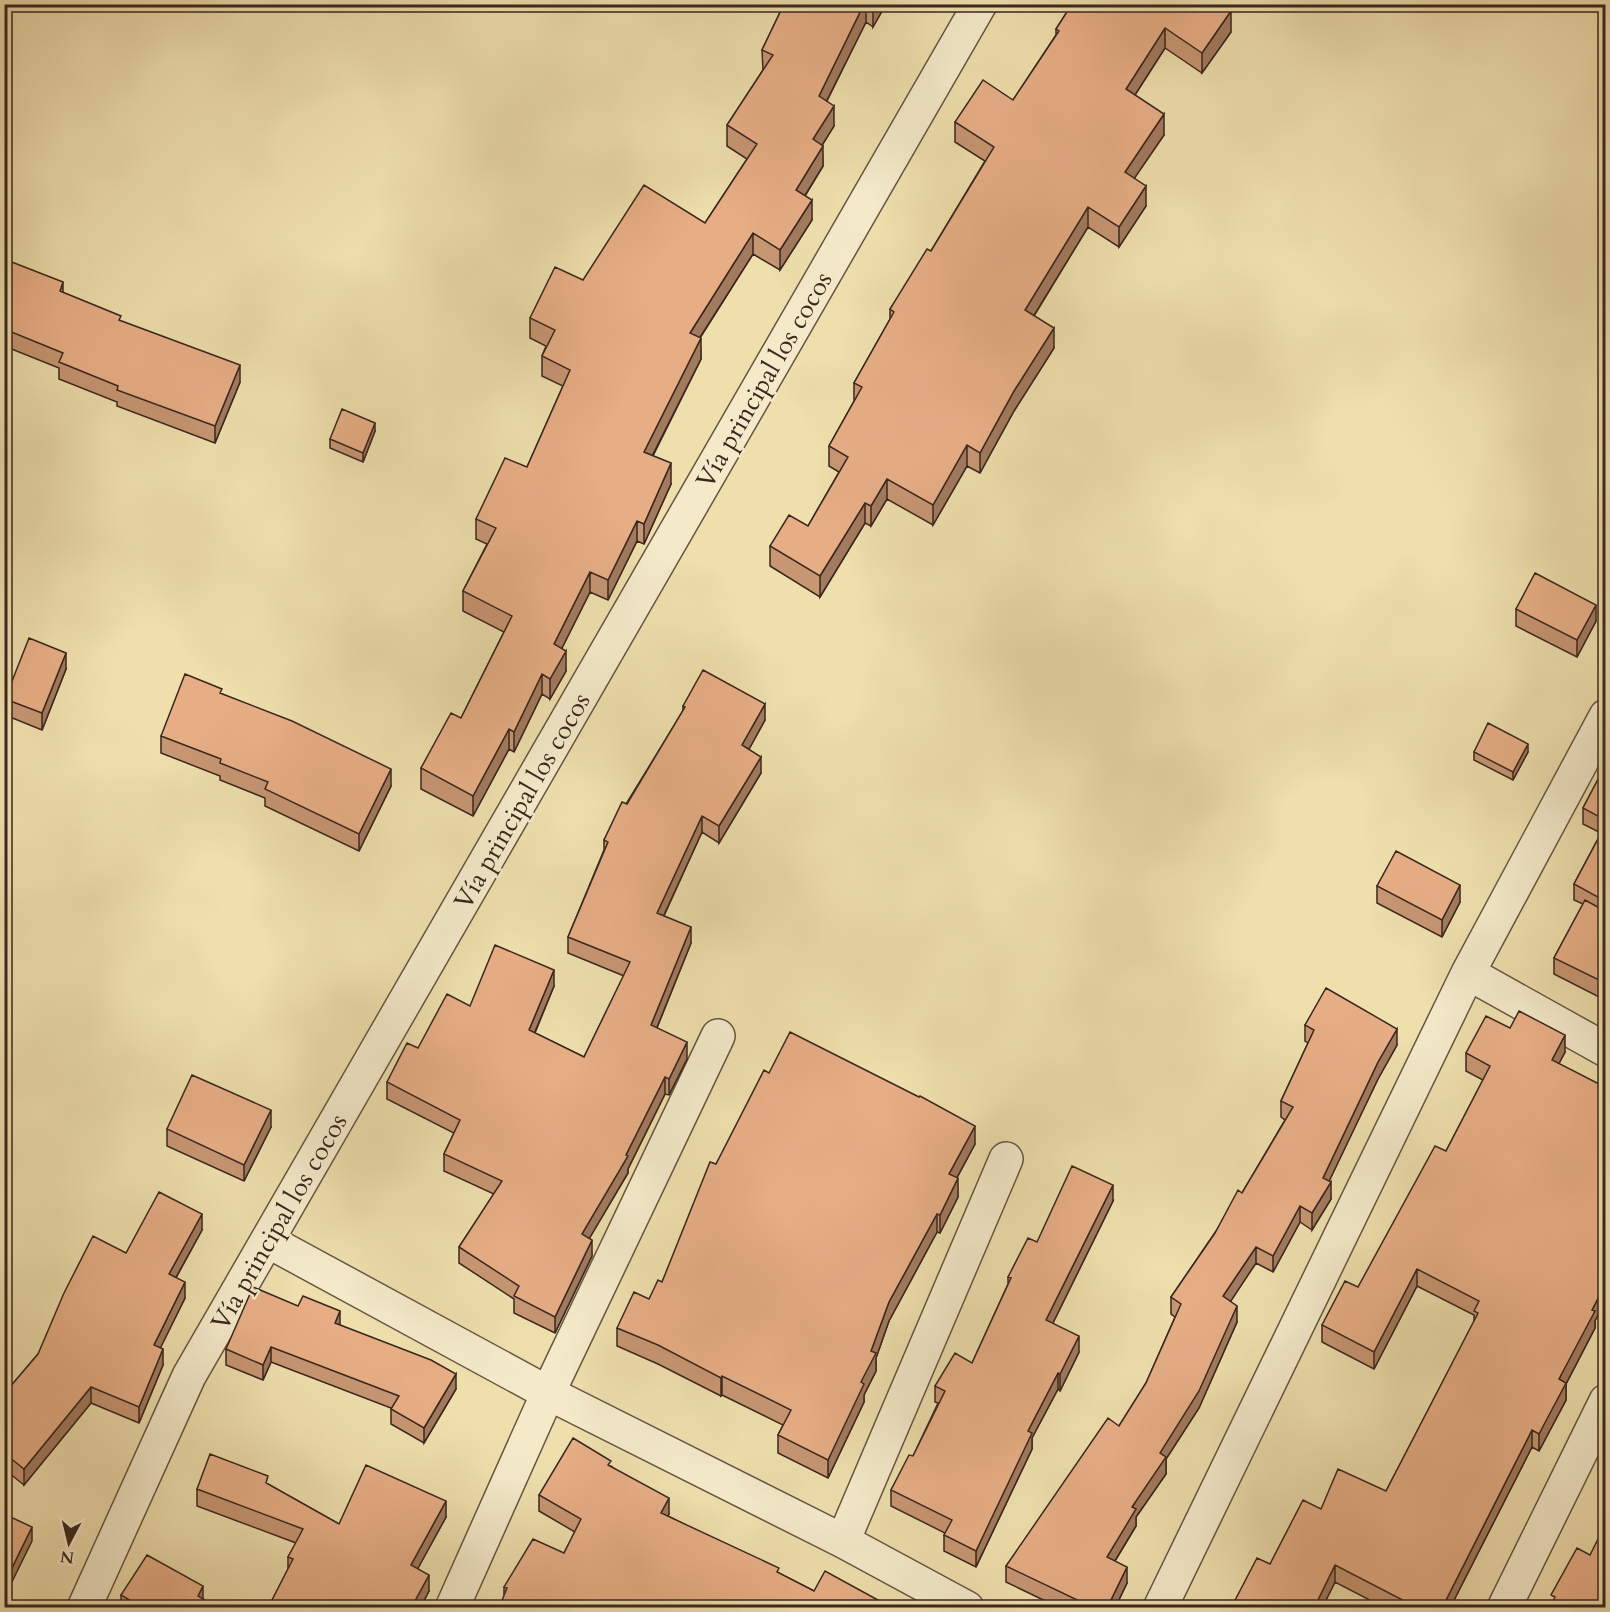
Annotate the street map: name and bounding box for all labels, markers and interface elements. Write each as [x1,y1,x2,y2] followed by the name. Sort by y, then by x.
[688,265,840,495] street label: Vía principal los cocos
[446,686,598,916] street label: Vía principal los cocos
[203,1107,355,1337] street label: Vía principal los cocos
[39,1513,99,1573] north arrow
[59,1545,76,1569] text: N

